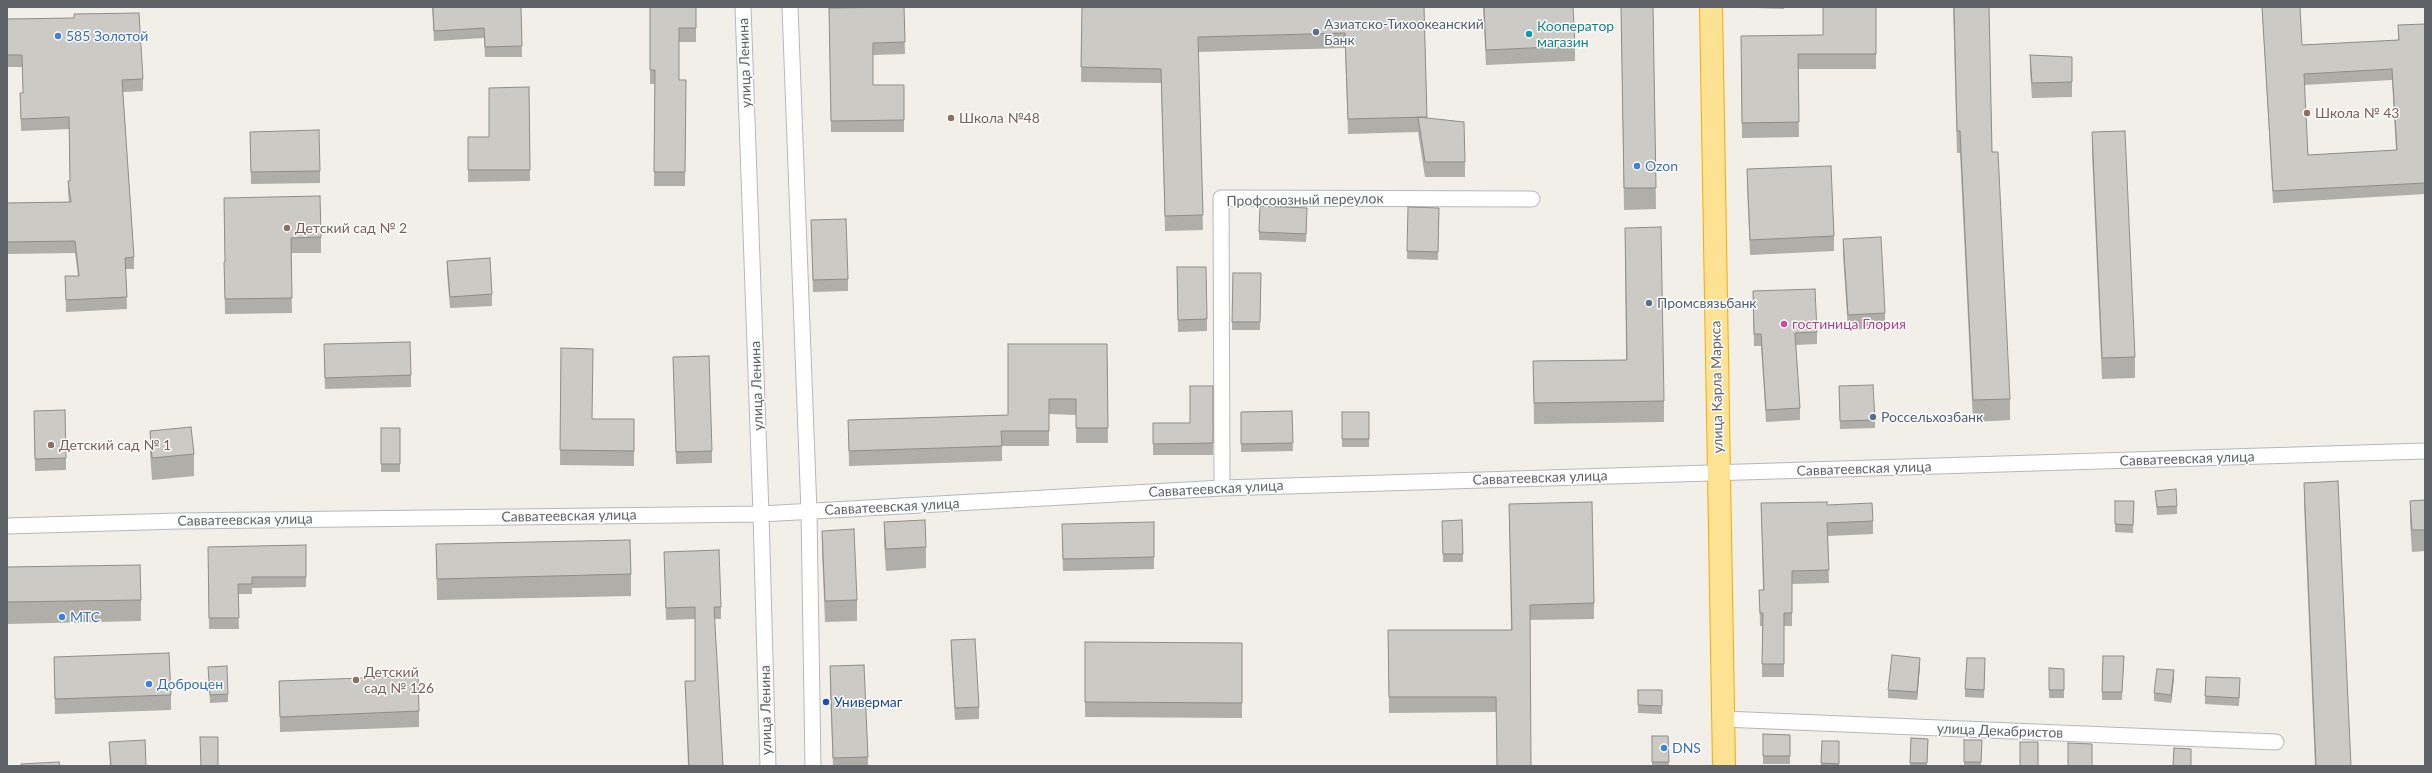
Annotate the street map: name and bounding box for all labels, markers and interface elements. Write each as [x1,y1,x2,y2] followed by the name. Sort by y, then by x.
[1324,16,1484,48] place label: Азиатско-Тихоокеанский Банк
[735,18,755,108] street label: улица Ленина
[1537,18,1614,50] place label: Кооператор магазин
[1311,27,1321,37] marker: Азиатско-Тихоокеанский Банк
[66,28,148,44] place label: 585 Золотой
[1524,29,1534,39] marker: Кооператор магазин
[53,31,63,41] marker: 585 Золотой
[2315,105,2399,121] place label: Школа № 43
[2302,108,2312,118] marker: Школа № 43
[959,110,1040,126] place label: Школа №48
[946,113,956,123] marker: Школа №48
[1645,158,1678,174] place label: Ozon
[1632,161,1642,171] marker: Ozon
[1226,190,1384,210] street label: Профсоюзный переулок
[295,220,407,236] place label: Детский сад № 2
[282,223,292,233] marker: Детский сад № 2
[1657,295,1757,311] place label: Промсвязьбанк
[1644,298,1654,308] marker: Промсвязьбанк
[1792,316,1906,332] place label: гостиница Глория
[1779,319,1789,329] marker: гостиница Глория
[1707,321,1727,453] street label: улица Карла Маркса
[747,341,767,431] street label: улица Ленина
[1881,409,1983,425] place label: Россельхозбанк
[1868,412,1878,422] marker: Россельхозбанк
[59,437,171,453] place label: Детский сад № 1
[46,440,56,450] marker: Детский сад № 1
[2119,448,2255,470] street label: Савватеевская улица
[1796,458,1932,480] street label: Савватеевская улица
[1472,467,1608,489] street label: Савватеевская улица
[1148,477,1284,501] street label: Савватеевская улица
[824,495,960,519] street label: Савватеевская улица
[501,506,637,526] street label: Савватеевская улица
[177,510,313,530] street label: Савватеевская улица
[70,609,100,625] place label: МТС
[57,612,67,622] marker: МТС
[364,664,434,696] place label: Детский сад № 126
[757,665,775,755] street label: улица Ленина
[351,675,361,685] marker: Детский сад № 126
[157,676,223,692] place label: Доброцен
[144,679,154,689] marker: Доброцен
[834,694,903,710] place label: Универмаг
[821,697,831,707] marker: Универмаг
[1937,720,2063,742] street label: улица Декабристов
[1672,740,1701,756] place label: DNS
[1659,743,1669,753] marker: DNS

